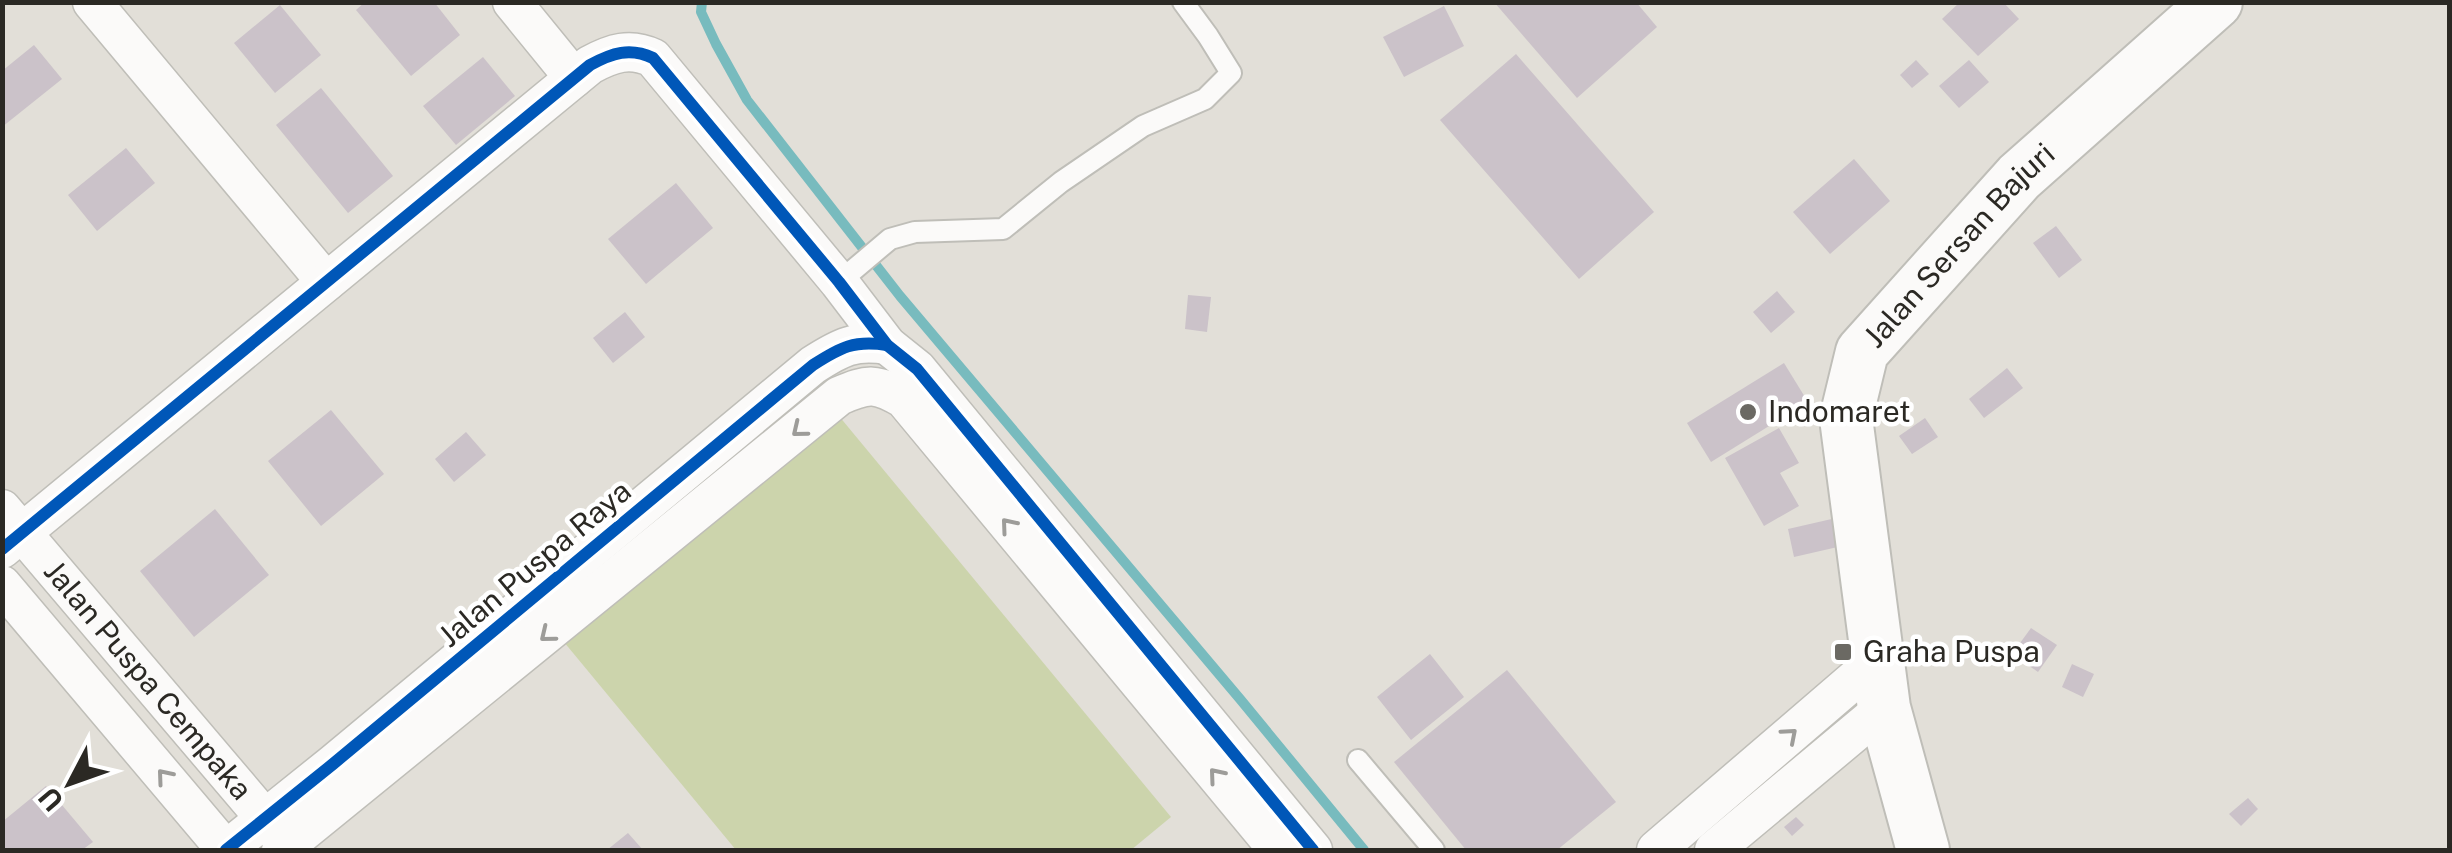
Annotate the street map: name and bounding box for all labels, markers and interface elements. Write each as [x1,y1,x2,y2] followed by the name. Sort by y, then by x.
[1856,135,2062,355] street label: Jalan Sersan Bajuri
[1768,393,1911,429] place label: Indomaret
[1737,401,1759,423] marker: Indomaret
[792,418,810,436] one-way arrow
[431,472,638,654] street label: Jalan Puspa Raya
[1002,519,1020,537] one-way arrow
[37,553,260,807] street label: Jalan Puspa Cempaka
[540,623,558,641] one-way arrow
[1863,633,2040,669] place label: Graha Puspa
[1832,641,1854,663] marker: Graha Puspa
[1779,729,1797,747] one-way arrow
[20,733,120,833] north arrow
[157,769,175,787] one-way arrow
[1209,769,1227,787] one-way arrow
[32,781,70,818] text: U

